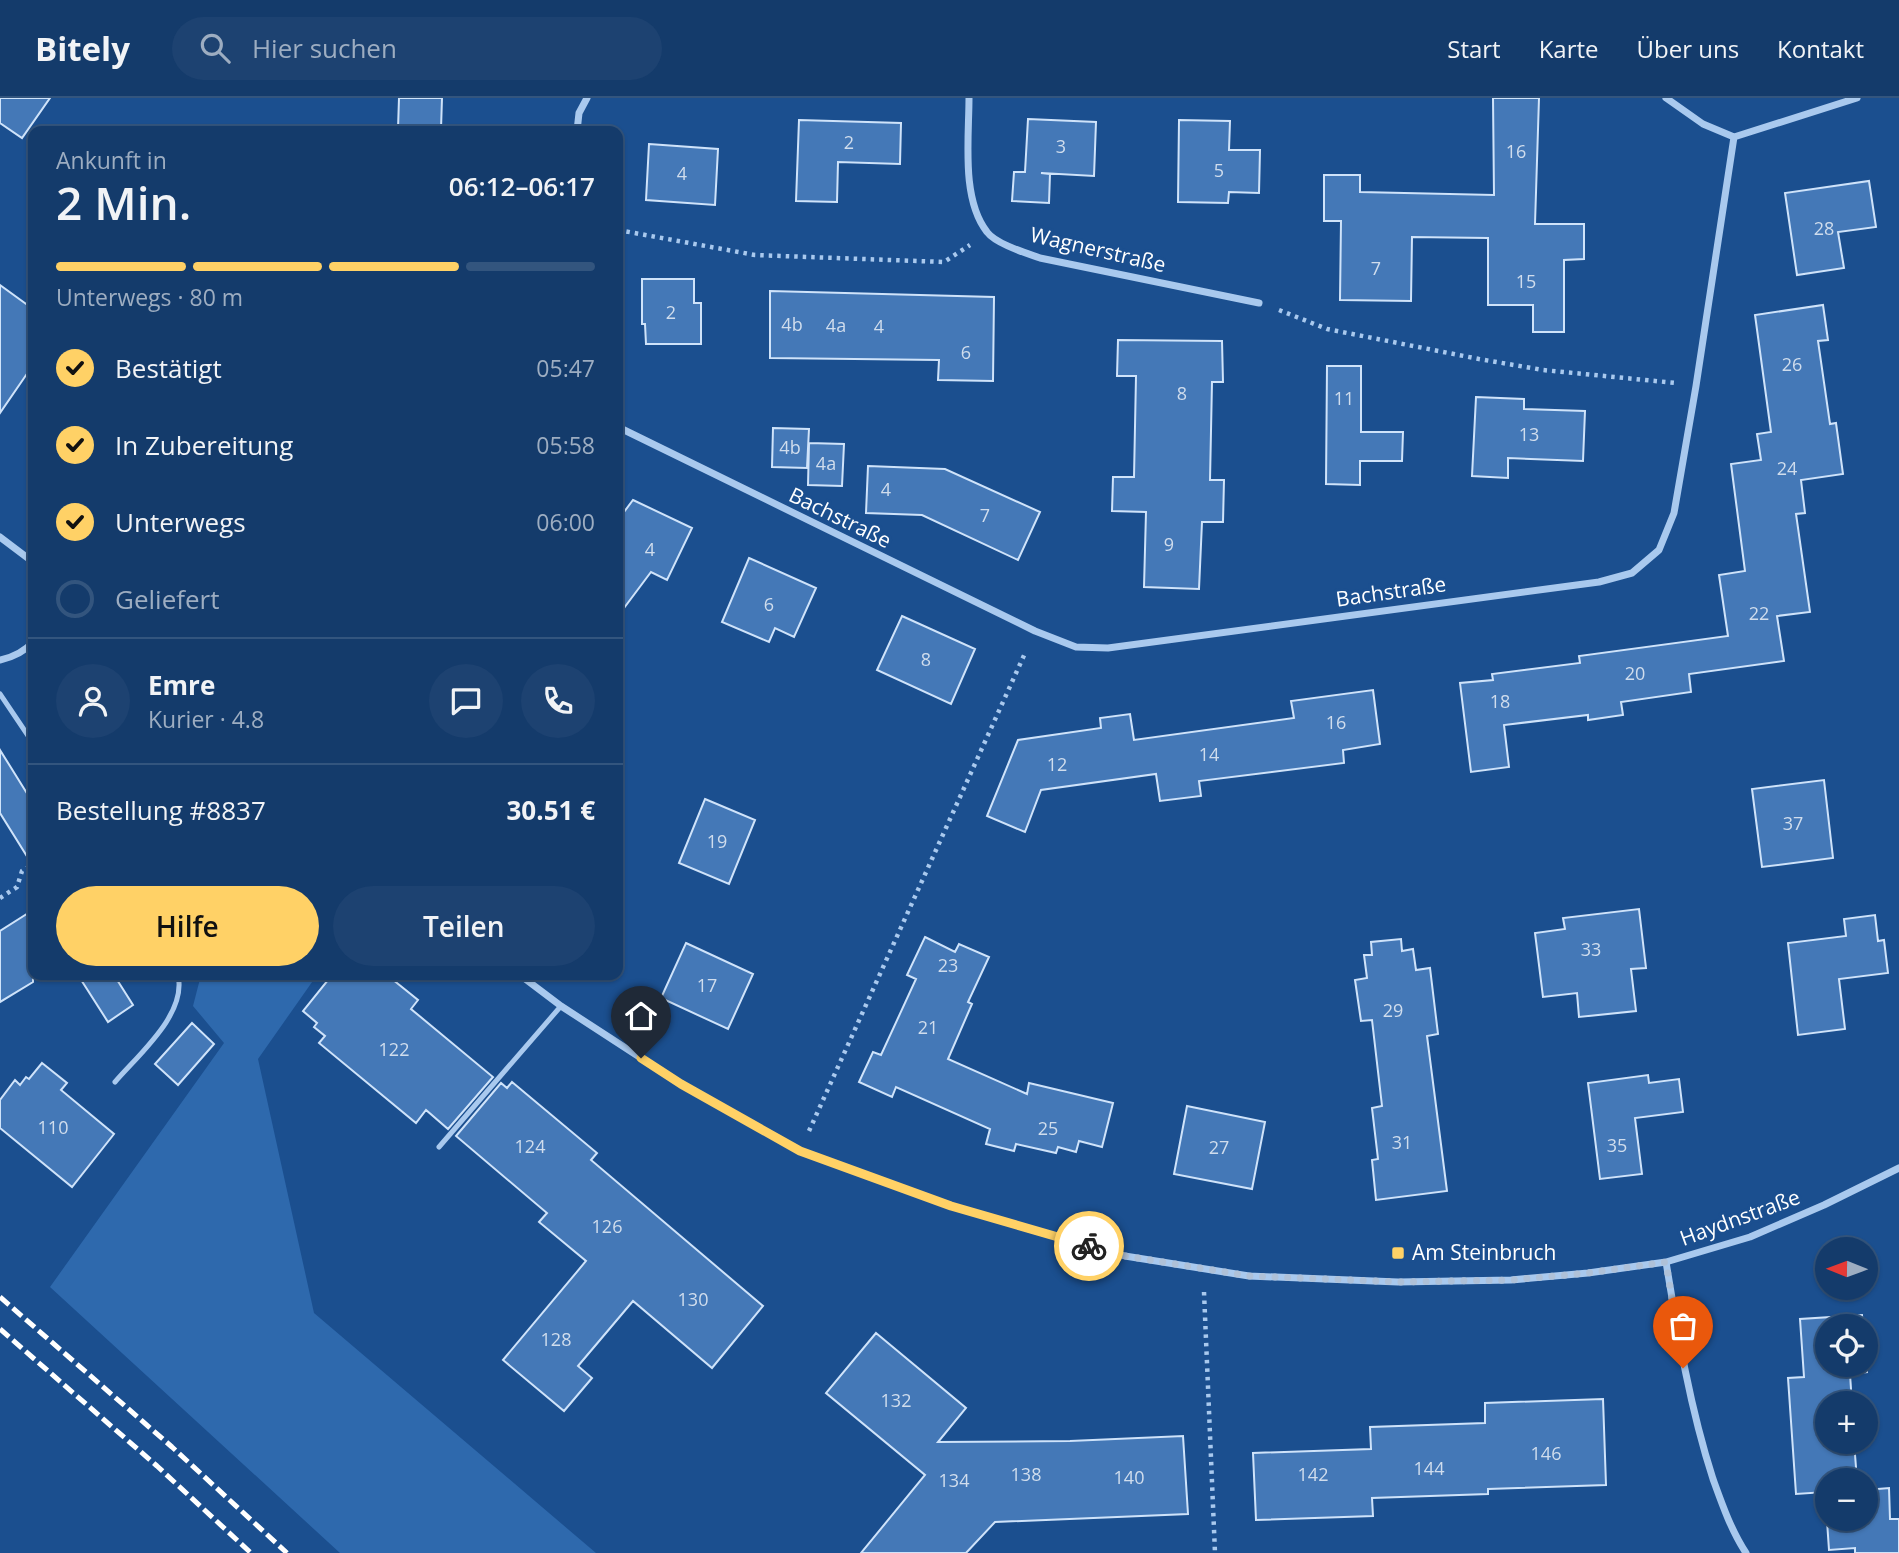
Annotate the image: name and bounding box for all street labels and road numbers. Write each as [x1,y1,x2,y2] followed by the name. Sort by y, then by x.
[1028,220,1169,278] street label: Wagnerstraße
[785,480,896,554] street label: Bachstraße
[1334,569,1448,613] street label: Bachstraße
[1676,1182,1804,1252] street label: Haydnstraße

